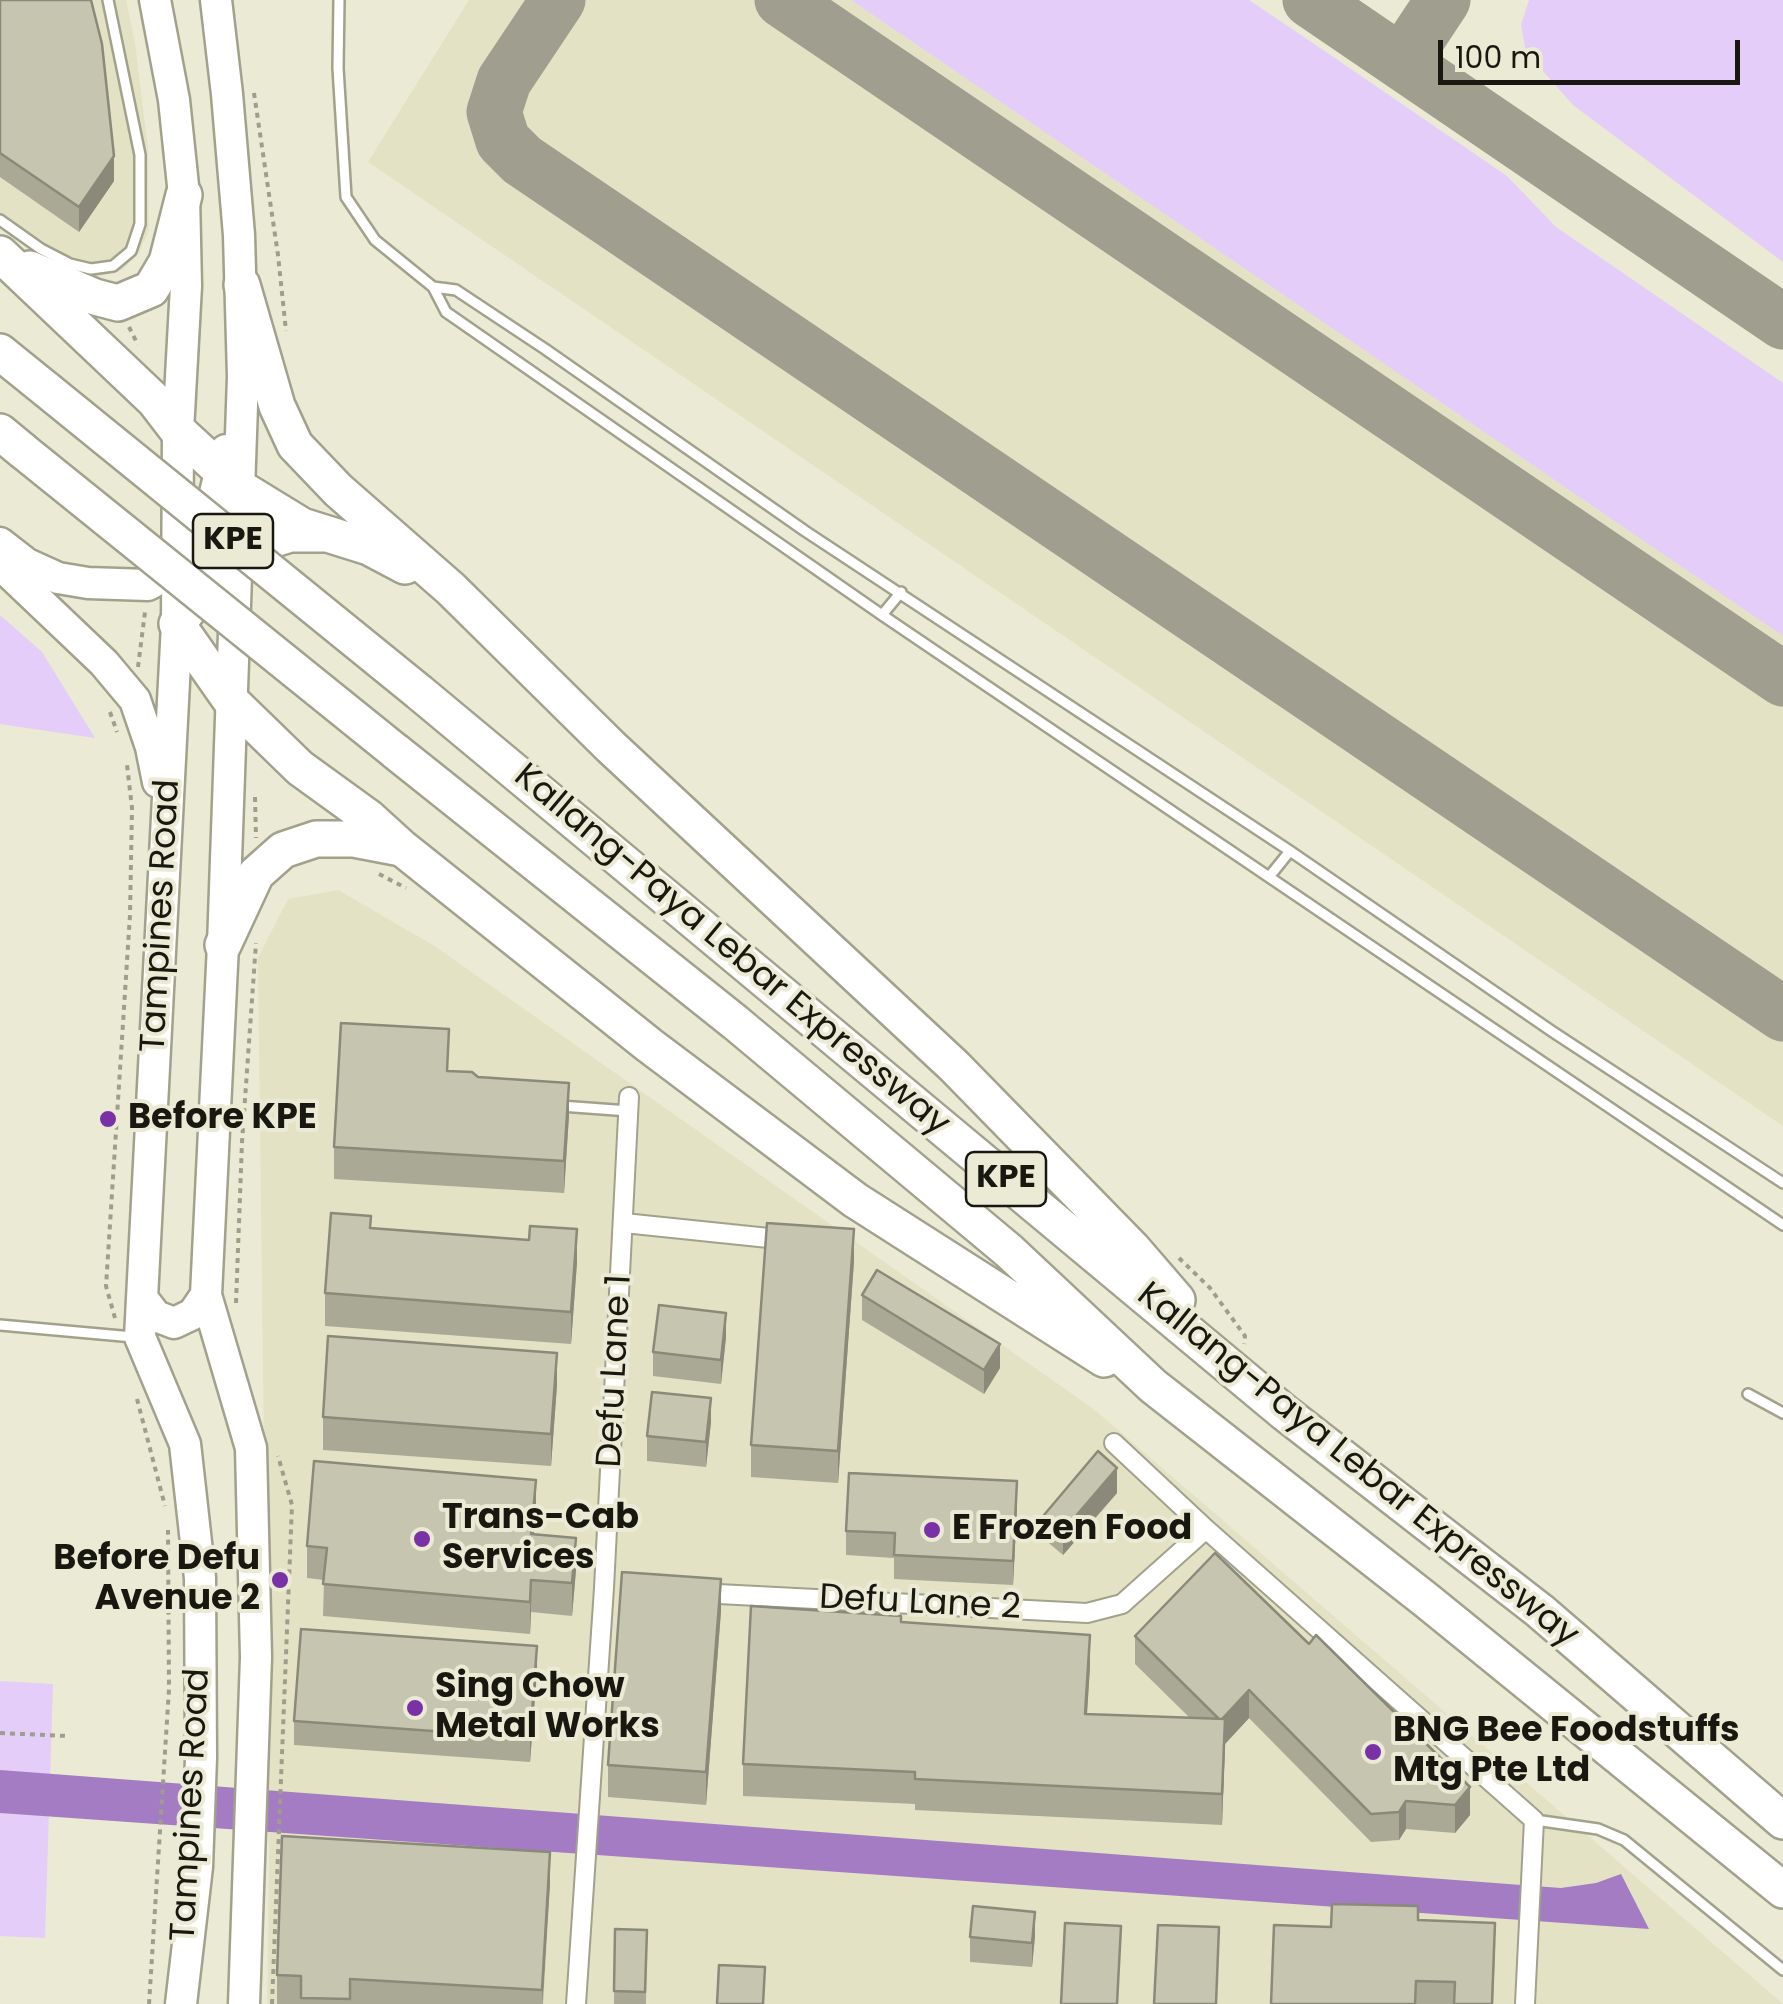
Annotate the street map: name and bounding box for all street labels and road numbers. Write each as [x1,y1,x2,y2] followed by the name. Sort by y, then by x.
[193,514,273,568] road number: KPE
[505,756,957,1146] street label: Kallang-Paya Lebar Expressway
[134,778,190,1054] street label: Tampines Road
[966,1152,1046,1206] road number: KPE
[590,1273,642,1469] street label: Defu Lane 1
[1128,1275,1586,1657] street label: Kallang-Paya Lebar Expressway
[818,1578,1022,1630] street label: Defu Lane 2
[164,1667,220,1943] street label: Tampines Road

